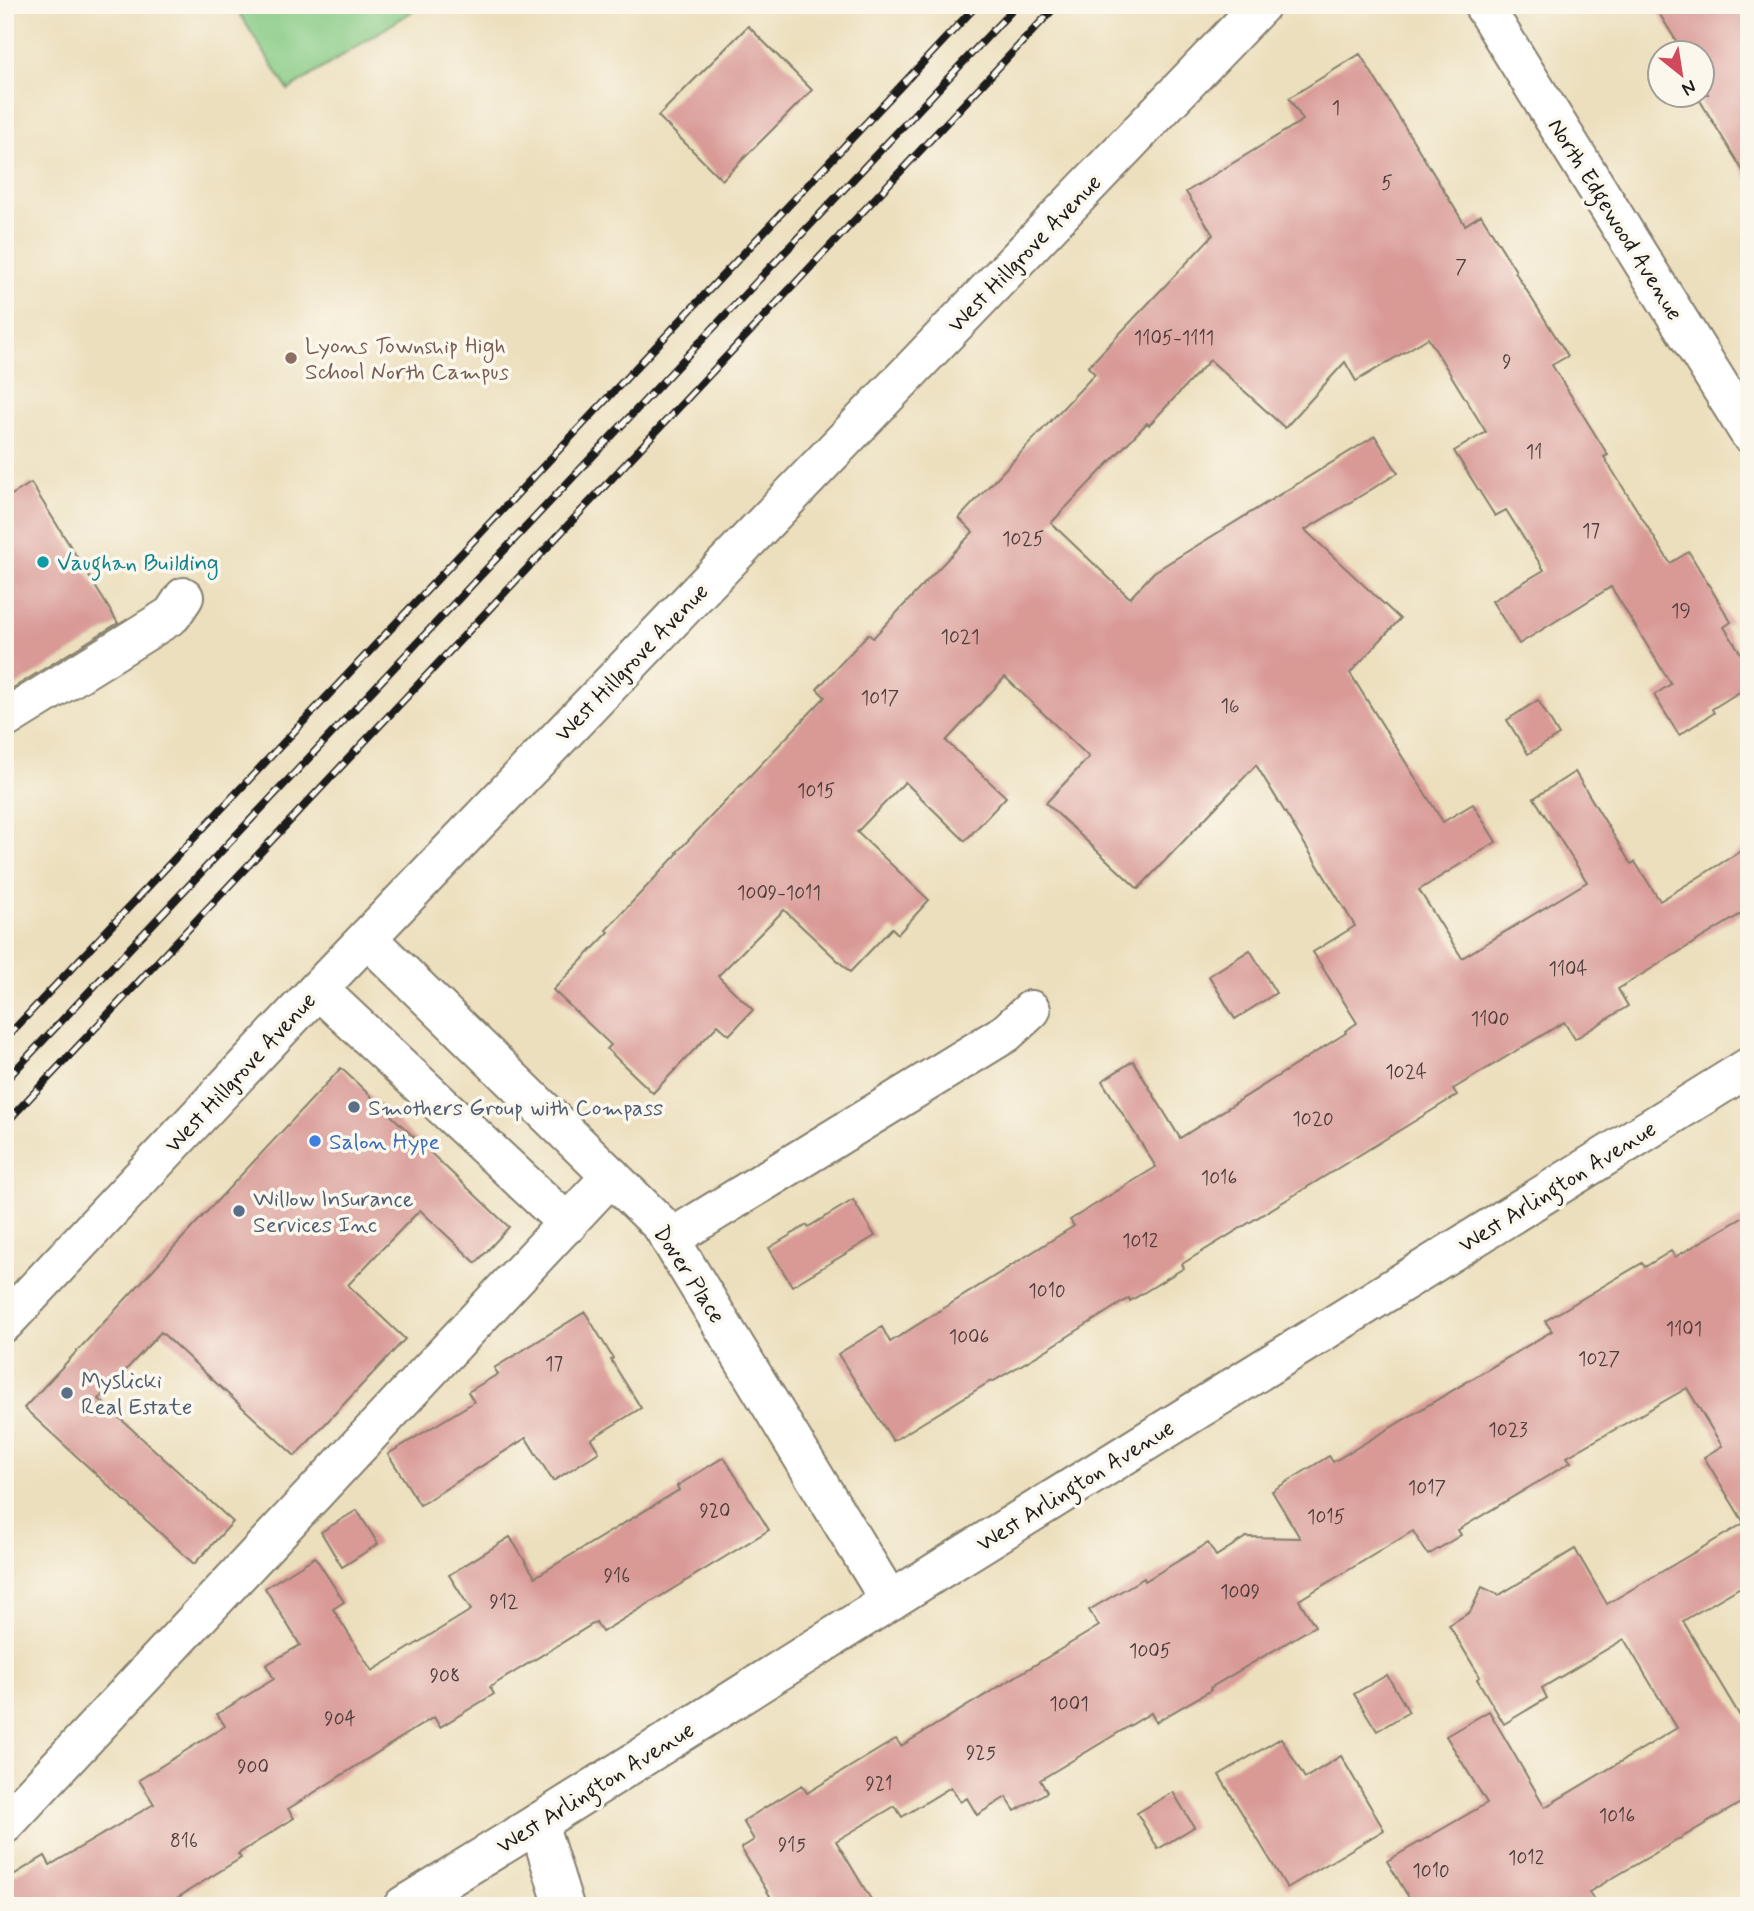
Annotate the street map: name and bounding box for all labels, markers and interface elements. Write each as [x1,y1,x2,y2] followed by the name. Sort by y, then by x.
[1646,38,1716,108] north arrow
[1677,73,1700,101] text: N
[1332,96,1340,121] house number: 1
[1538,113,1689,328] street label: North Edgewood Avenue
[942,169,1109,340] street label: West Hillgrove Avenue
[1381,171,1393,196] house number: 5
[1455,255,1467,280] house number: 7
[1134,326,1214,351] house number: 1105-1111
[305,332,509,388] place label: Lyons Township High School North Campus
[283,350,299,366] marker: Lyons Township High School North Campus
[1502,350,1512,375] house number: 9
[1526,440,1542,465] house number: 11
[1582,519,1600,544] house number: 17
[1002,527,1044,552] house number: 1025
[57,549,219,581] place label: Vaughan Building
[35,554,51,570] marker: Vaughan Building
[549,578,716,749] street label: West Hillgrove Avenue
[1671,599,1691,624] house number: 19
[940,625,980,650] house number: 1021
[861,686,899,711] house number: 1017
[1220,694,1240,719] house number: 16
[797,779,835,804] house number: 1015
[737,881,821,906] house number: 1009-1011
[1548,957,1588,982] house number: 1104
[159,987,324,1160] street label: West Hillgrove Avenue
[1471,1007,1509,1032] house number: 1100
[1385,1060,1427,1085] house number: 1024
[368,1094,663,1124] place label: Smothers Group with Compass
[346,1099,362,1115] marker: Smothers Group with Compass
[1292,1107,1334,1132] house number: 1020
[1454,1115,1664,1262] street label: West Arlington Avenue
[329,1128,440,1158] place label: Salon Hype
[307,1133,323,1149] marker: Salon Hype
[1201,1166,1237,1191] house number: 1016
[253,1185,414,1241] place label: Willow Insurance Services Inc
[231,1203,247,1219] marker: Willow Insurance Services Inc
[646,1220,731,1330] street label: Dover Place
[1122,1229,1158,1254] house number: 1012
[1028,1279,1066,1304] house number: 1010
[1666,1317,1702,1342] house number: 1101
[949,1325,989,1350] house number: 1006
[1578,1347,1620,1372] house number: 1027
[545,1352,563,1377] house number: 17
[81,1367,192,1423] place label: Myslicki Real Estate
[59,1385,75,1401] marker: Myslicki Real Estate
[972,1414,1182,1561] street label: West Arlington Avenue
[1488,1418,1528,1443] house number: 1023
[1408,1476,1446,1501] house number: 1017
[700,1499,730,1524] house number: 920
[1307,1505,1345,1530] house number: 1015
[604,1564,630,1589] house number: 916
[1220,1580,1260,1605] house number: 1009
[490,1590,518,1615] house number: 912
[1129,1639,1171,1664] house number: 1005
[430,1664,460,1689] house number: 908
[1049,1692,1089,1717] house number: 1001
[324,1707,356,1732] house number: 904
[492,1716,702,1863] street label: West Arlington Avenue
[966,1741,996,1766] house number: 925
[237,1755,269,1780] house number: 900
[866,1772,892,1797] house number: 921
[1599,1804,1635,1829] house number: 1016
[170,1829,198,1854] house number: 816
[778,1833,806,1858] house number: 915
[1508,1846,1544,1871] house number: 1012
[1412,1859,1450,1884] house number: 1010

